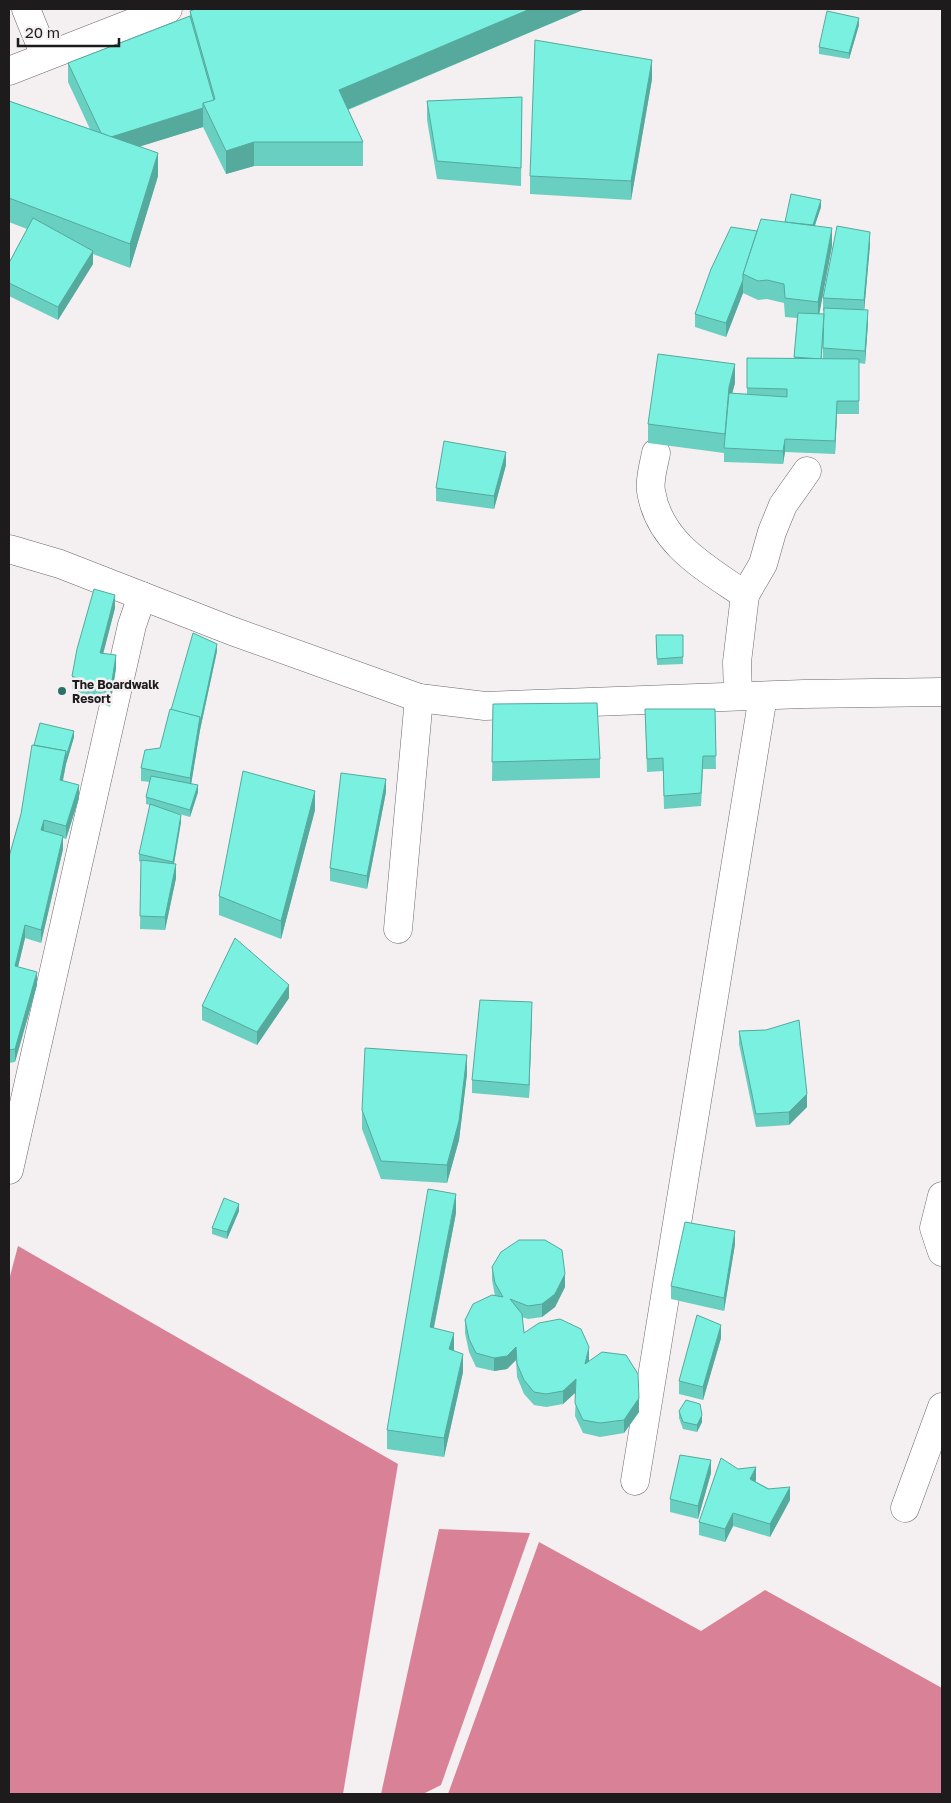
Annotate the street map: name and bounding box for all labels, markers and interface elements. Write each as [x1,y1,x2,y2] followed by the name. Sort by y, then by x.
[18,15,119,47] scale bar
[25,23,60,41] text: 20 m
[72,677,159,706] place label: The Boardwalk Resort
[56,685,68,697] marker: The Boardwalk Resort

